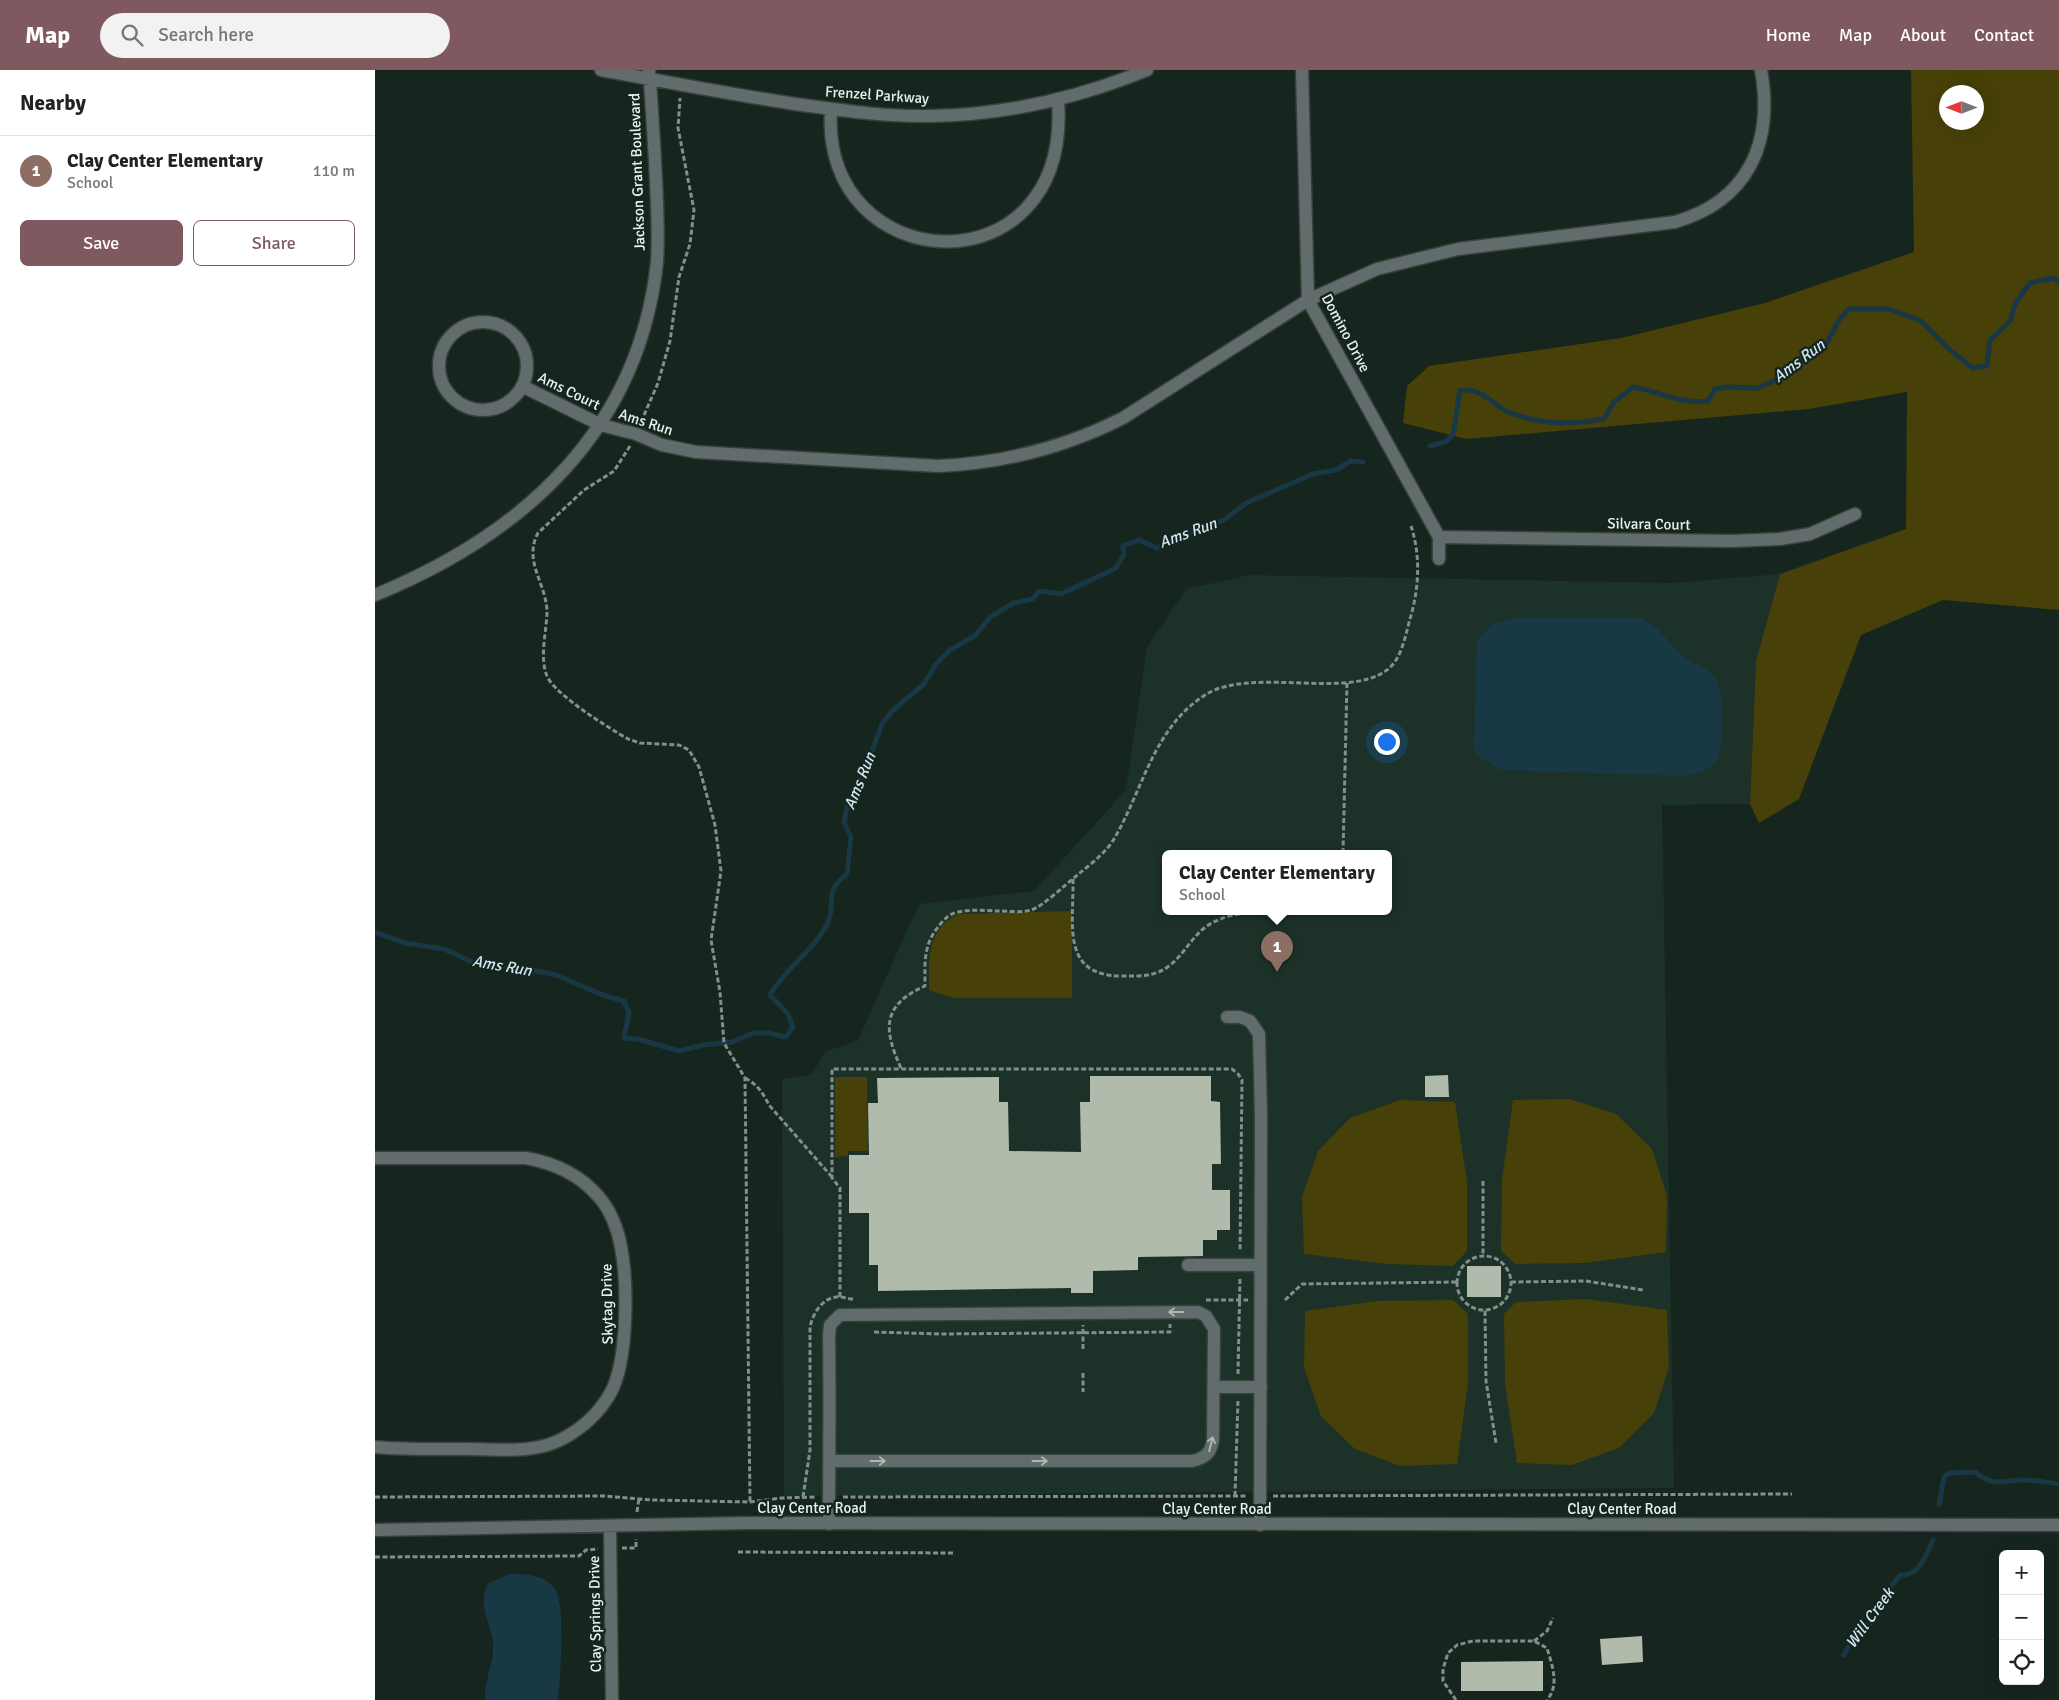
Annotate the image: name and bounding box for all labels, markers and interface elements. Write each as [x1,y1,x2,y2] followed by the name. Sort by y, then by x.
[100,13,450,58] search box
[25,20,70,50] text: Map
[118,21,146,49] icon: search
[158,23,254,47] text: Search here
[1766,24,1811,46] text: Home
[1839,24,1872,46] text: Map
[1900,24,1946,46] text: About
[1974,24,2034,46] text: Contact
[824,82,930,108] street label: Frenzel Parkway
[1939,85,1984,130] north arrow
[20,90,86,116] text: Nearby
[625,93,649,251] street label: Jackson Grant Boulevard
[67,149,263,173] text: Clay Center Elementary
[32,161,40,181] text: 1
[313,161,355,181] text: 110 m
[67,173,113,193] text: School
[20,220,183,266] button: Save
[193,220,355,266] button: Share
[1318,291,1374,375] street label: Domino Drive
[1769,334,1830,387] water label: Ams Run
[535,368,603,414] street label: Ams Court
[617,405,675,439] street label: Ams Run
[1156,513,1221,553] water label: Ams Run
[1607,514,1691,534] street label: Silvara Court
[1374,729,1400,755] your location
[840,748,881,812] water label: Ams Run
[1162,850,1392,915] popup
[1179,861,1375,885] text: Clay Center Elementary
[1179,885,1226,905] text: School
[1261,931,1293,972] pin: 1
[471,951,534,981] water label: Ams Run
[597,1264,617,1344] street label: Skytag Drive
[1168,1307,1184,1317] one-way arrow
[1207,1436,1216,1452] one-way arrow
[870,1456,886,1466] one-way arrow
[1032,1456,1048,1466] one-way arrow
[757,1499,867,1517] street label: Clay Center Road
[1162,1500,1272,1518] street label: Clay Center Road
[1567,1500,1677,1518] street label: Clay Center Road
[1999,1550,2044,1685] map controls
[1999,1550,2044,1595] button: +
[585,1555,605,1673] street label: Clay Springs Drive
[1841,1582,1900,1652] water label: Will Creek
[1999,1595,2044,1640] button: −
[1999,1640,2044,1685] button: locate

